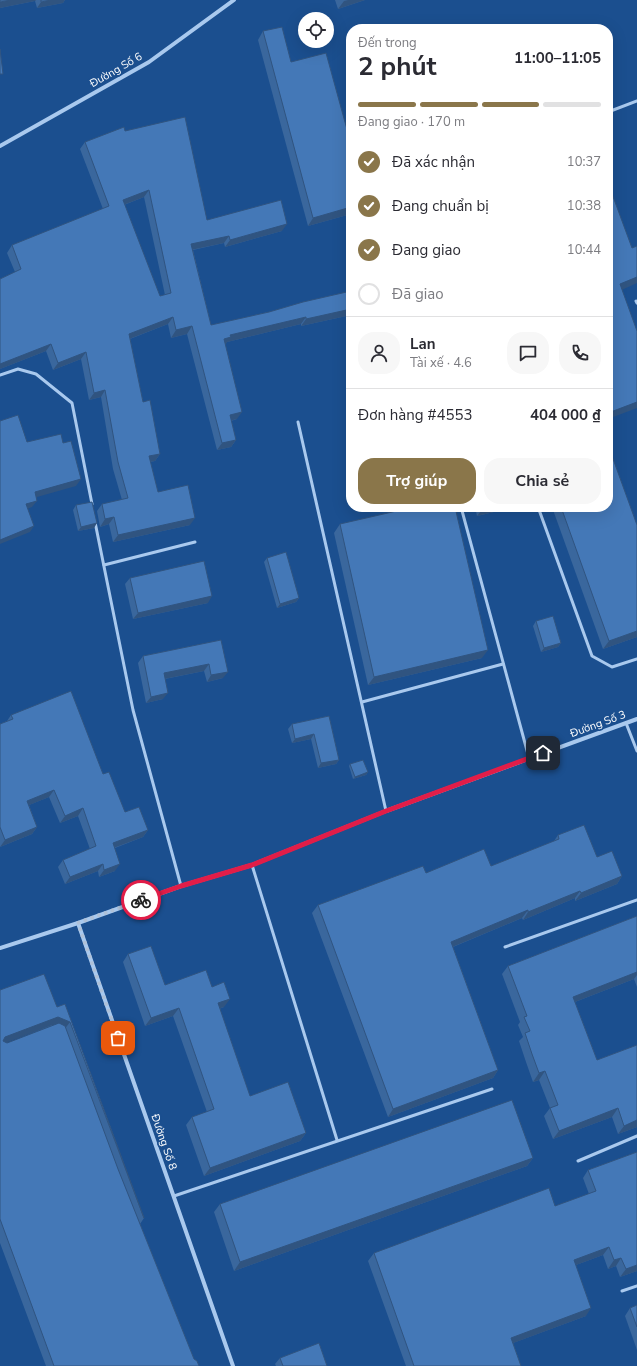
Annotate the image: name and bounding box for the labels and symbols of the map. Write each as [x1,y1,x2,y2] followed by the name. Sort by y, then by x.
[86,49,145,92] street label: Đường Số 6
[567,707,628,741] street label: Đường Số 3
[526,736,560,770] pin
[121,880,161,920] courier
[101,1021,135,1055] pin
[147,1111,181,1172] street label: Đường Số 8

